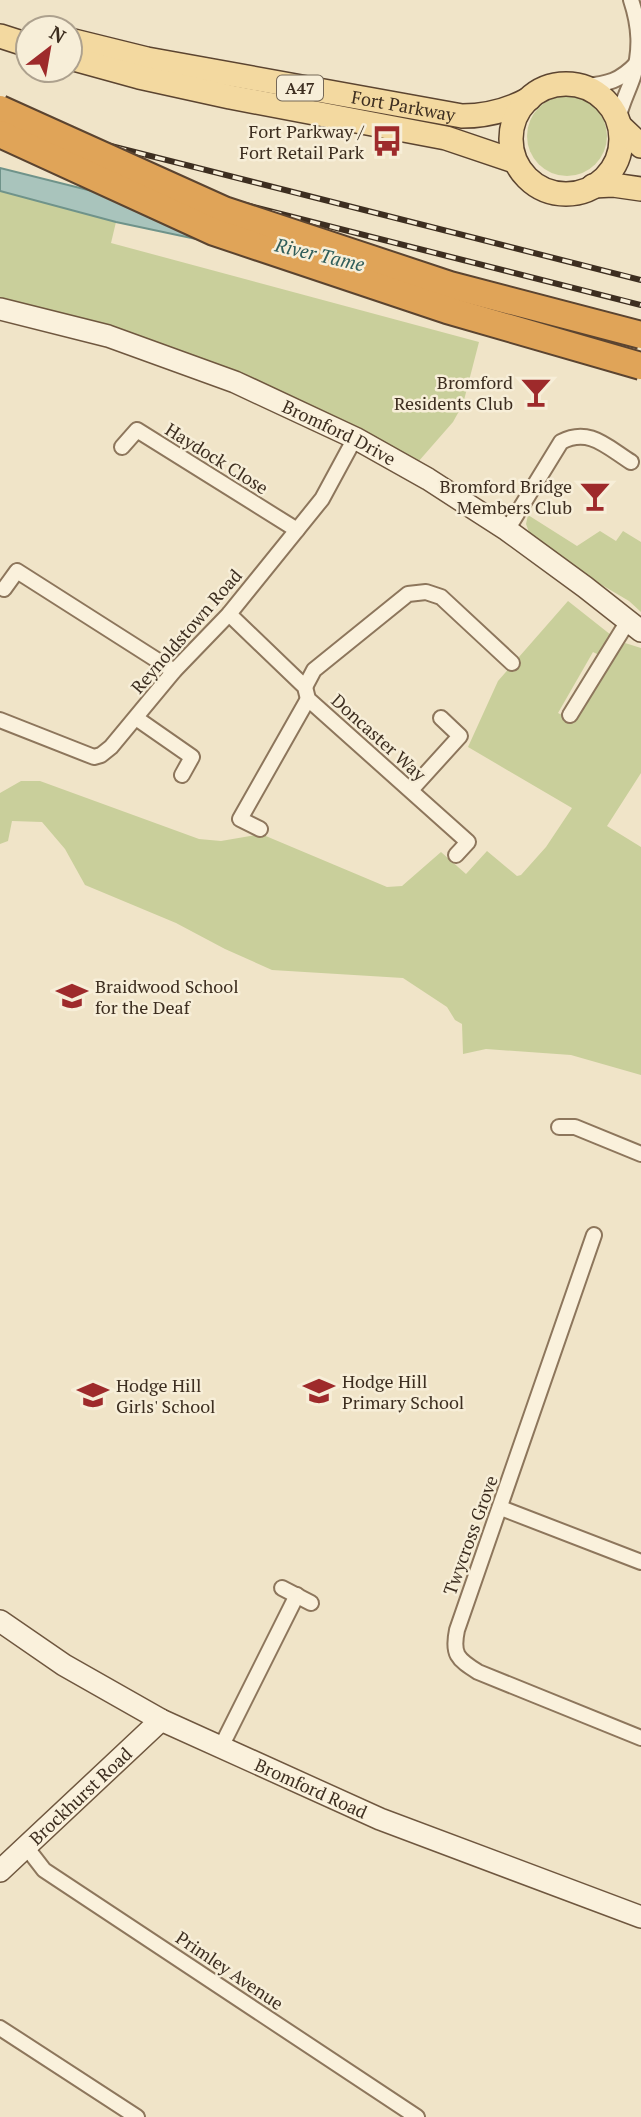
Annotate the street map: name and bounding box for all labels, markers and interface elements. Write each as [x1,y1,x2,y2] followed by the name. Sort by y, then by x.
[14,14,84,84] north arrow
[45,20,71,49] text: N
[277,76,323,100] road number: A47
[350,84,458,127] street label: Fort Parkway
[239,119,365,164] place label: Fort Parkway / Fort Retail Park
[370,124,404,158] bus stop icon: Fort Parkway / Fort Retail Park
[272,231,367,276] water label: River Tame
[394,370,513,415] place label: Bromford Residents Club
[519,375,553,409] bar icon: Bromford Residents Club
[279,394,400,470] street label: Bromford Drive
[161,417,273,499] street label: Haydock Close
[440,474,572,519] place label: Bromford Bridge Members Club
[578,479,612,513] bar icon: Bromford Bridge Members Club
[125,564,247,698] street label: Reynoldstown Road
[327,688,432,787] street label: Doncaster Way
[95,974,239,1019] place label: Braidwood School for the Deaf
[55,979,89,1013] school or university icon: Braidwood School for the Deaf
[342,1369,464,1414] place label: Hodge Hill Primary School
[116,1373,216,1418] place label: Hodge Hill Girls' School
[302,1374,336,1408] school or university icon: Hodge Hill Primary School
[76,1378,110,1412] school or university icon: Hodge Hill Girls' School
[437,1472,503,1598] street label: Twycross Grove
[24,1742,137,1850] street label: Brockhurst Road
[251,1752,371,1824] street label: Bromford Road
[172,1925,288,2015] street label: Primley Avenue

